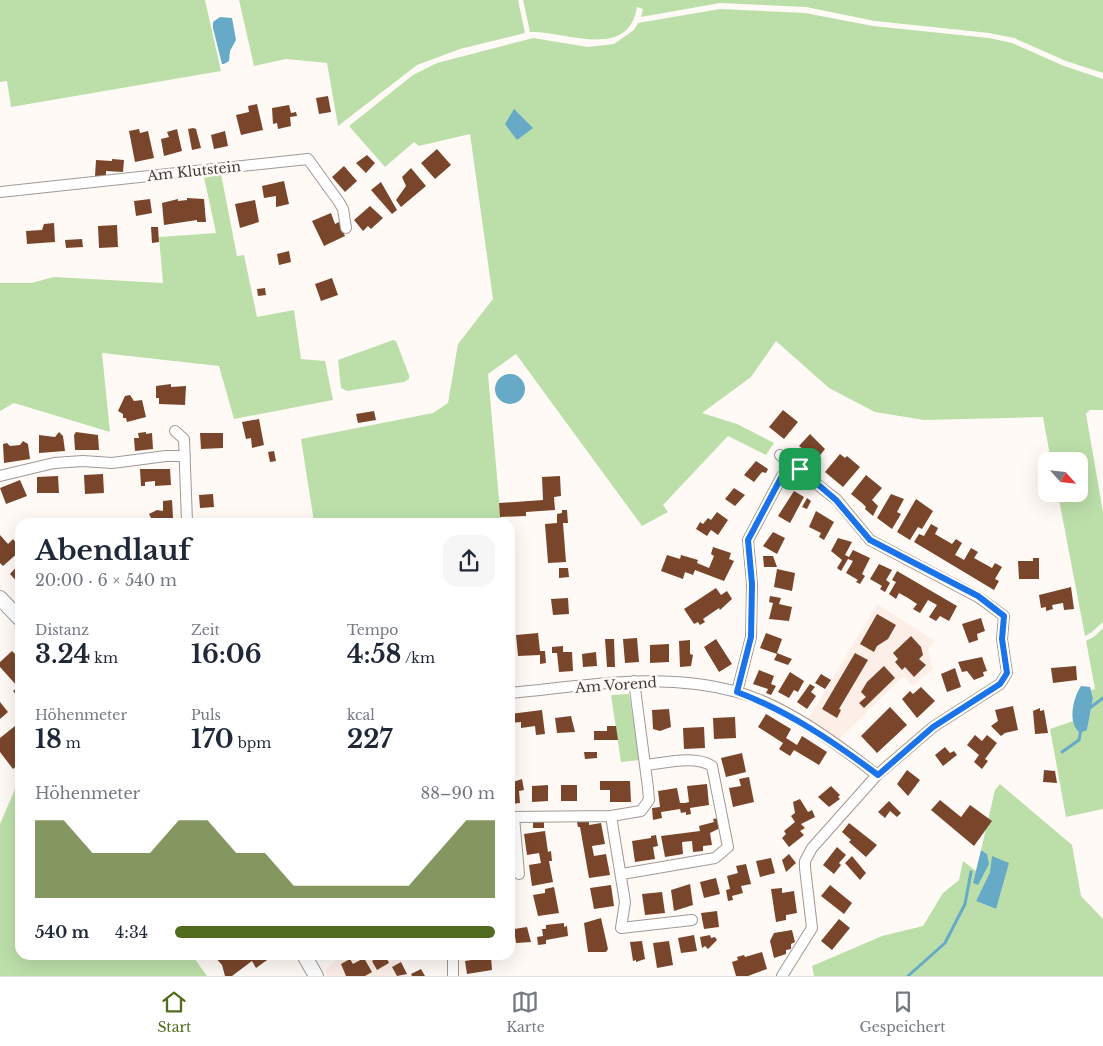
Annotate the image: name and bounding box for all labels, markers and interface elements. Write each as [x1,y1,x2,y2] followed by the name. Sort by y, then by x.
[145,157,242,185] street label: Am Klutstein
[779,448,821,490] pin
[1038,452,1088,502] north arrow
[1038,452,1088,502] map controls
[786,455,814,483] icon: arrive
[35,533,191,568] text: Abendlauf
[443,535,495,587] button: share
[35,570,177,590] text: 20:00 · 6 × 540 m
[35,621,89,639] text: Distanz
[191,621,220,639] text: Zeit
[347,621,398,639] text: Tempo
[35,639,90,670] text: 3.24
[191,639,262,670] text: 16:06
[347,639,401,670] text: 4:58
[90,649,118,667] text: km
[401,649,435,667] text: /km
[574,673,658,697] street label: Am Vorend
[35,706,127,724] text: Höhenmeter
[191,706,221,724] text: Puls
[347,706,375,724] text: kcal
[35,724,62,755] text: 18
[191,724,234,755] text: 170
[347,724,392,755] text: 227
[62,734,81,752] text: m
[234,734,271,752] text: bpm
[35,783,140,803] text: Höhenmeter
[421,783,495,803] text: 88–90 m
[35,922,89,942] text: 540 m
[115,922,148,942] text: 4:34
[157,988,191,1036] tab: Start
[506,988,545,1036] tab: Karte
[860,988,946,1036] tab: Gespeichert

